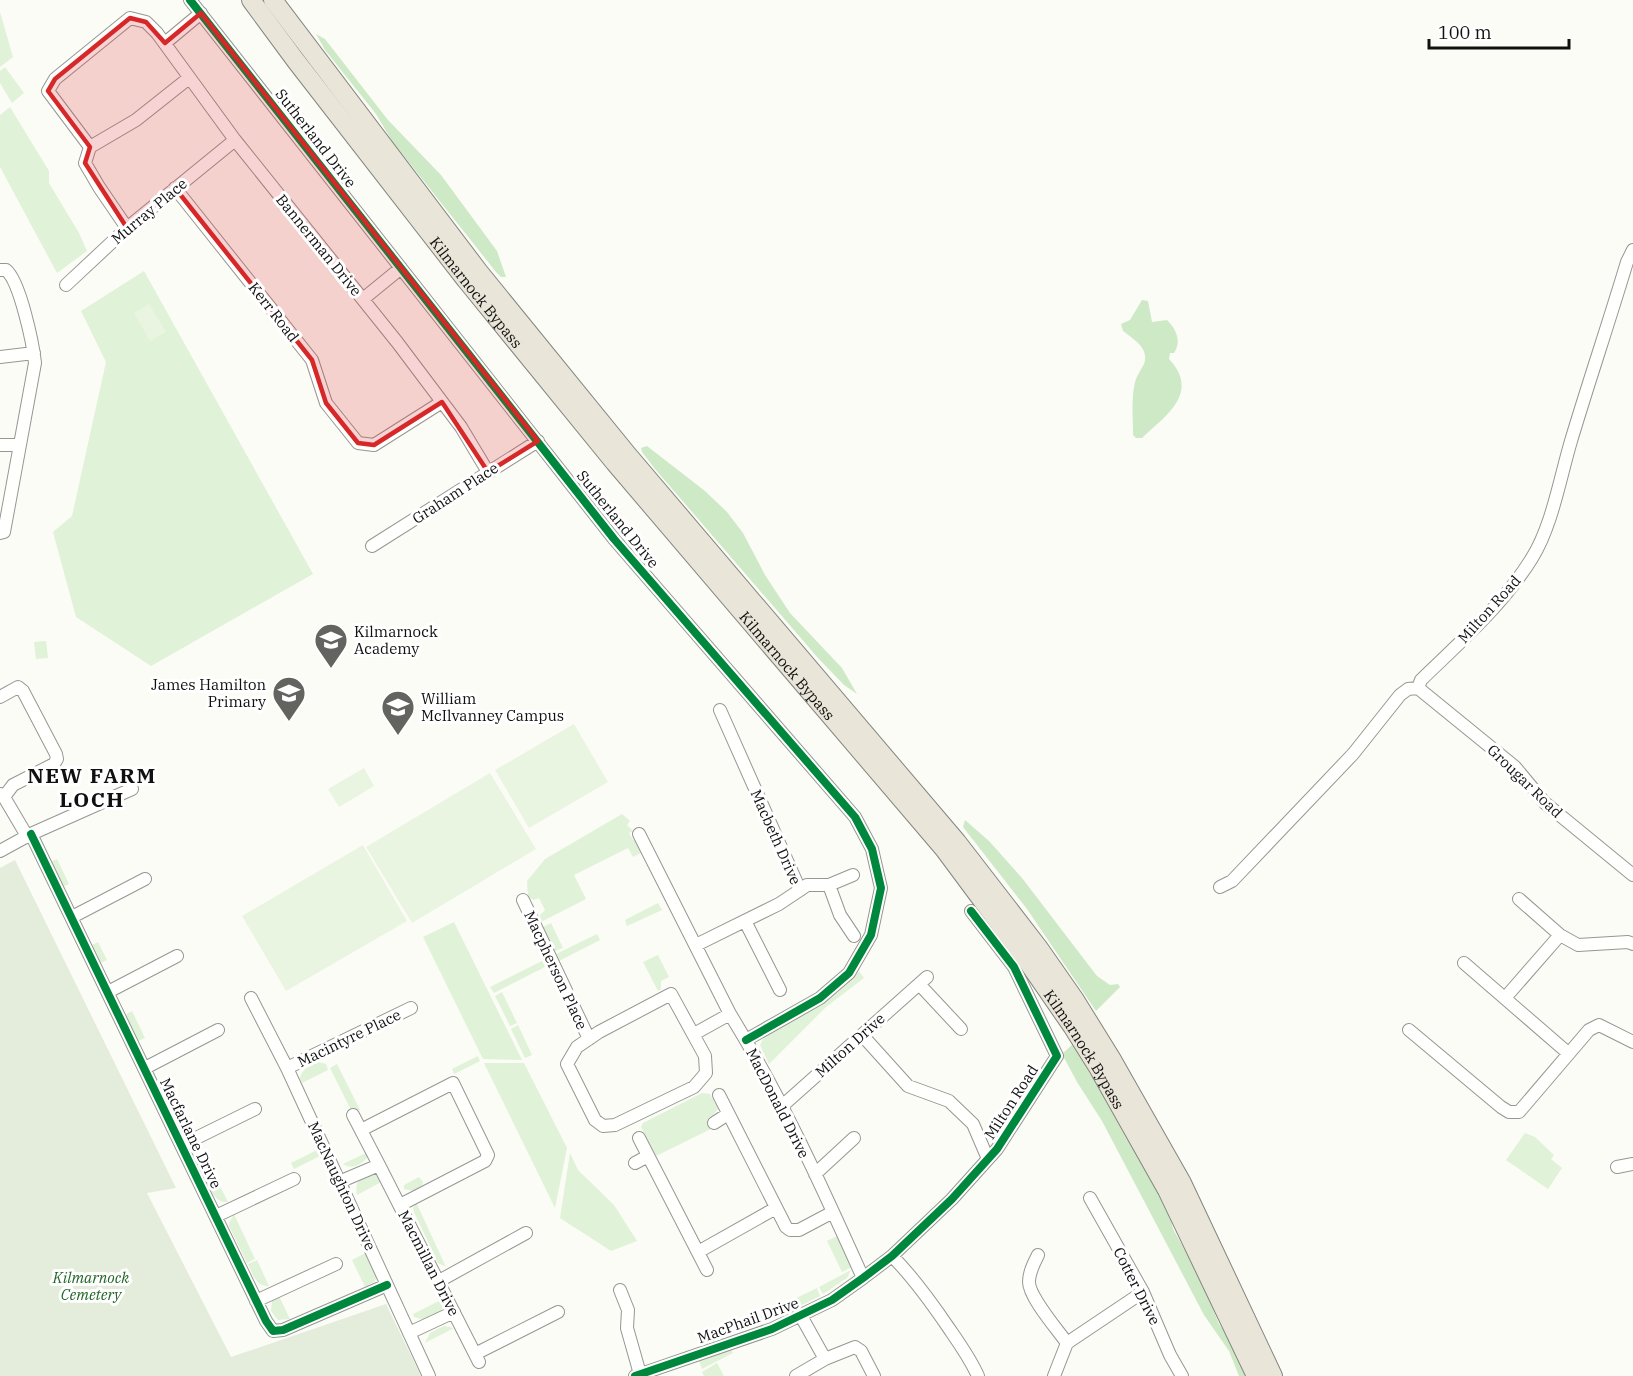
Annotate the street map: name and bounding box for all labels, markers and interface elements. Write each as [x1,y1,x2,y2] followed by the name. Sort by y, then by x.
[1429,12,1568,50] scale bar
[1438,21,1492,44] text: 100 m
[272,85,360,191] street label: Sutherland Drive
[107,174,191,248] street label: Murray Place
[272,190,366,300] street label: Bannerman Drive
[426,233,527,352] street label: Kilmarnock Bypass
[245,278,303,346] street label: Kerr Road
[408,458,502,528] street label: Graham Place
[573,466,663,572] street label: Sutherland Drive
[1454,571,1524,647] street label: Milton Road
[736,607,839,724] street label: Kilmarnock Bypass
[313,622,349,669] school or university icon: Kilmarnock Academy
[354,622,438,658] place label: Kilmarnock Academy
[151,675,266,711] place label: James Hamilton Primary
[271,675,307,722] school or university icon: James Hamilton Primary
[380,689,416,736] school or university icon: William McIlvanney Campus
[421,689,564,725] place label: William McIlvanney Campus
[1483,740,1567,822] street label: Grougar Road
[27,761,157,813] district label: NEW FARM LOCH
[747,786,805,888] street label: Macbeth Drive
[520,908,592,1032] street label: Macpherson Place
[1040,986,1129,1112] street label: Kilmarnock Bypass
[294,1005,404,1071] street label: Macintyre Place
[811,1009,889,1081] street label: Milton Drive
[742,1045,814,1161] street label: MacDonald Drive
[980,1061,1042,1143] street label: Milton Road
[156,1075,226,1191] street label: Macfarlane Drive
[304,1118,380,1254] street label: MacNaughton Drive
[394,1207,464,1319] street label: Macmillan Drive
[1109,1244,1165,1328] street label: Cotter Drive
[52,1268,129,1304] park label: Kilmarnock Cemetery
[695,1293,801,1347] street label: MacPhail Drive

